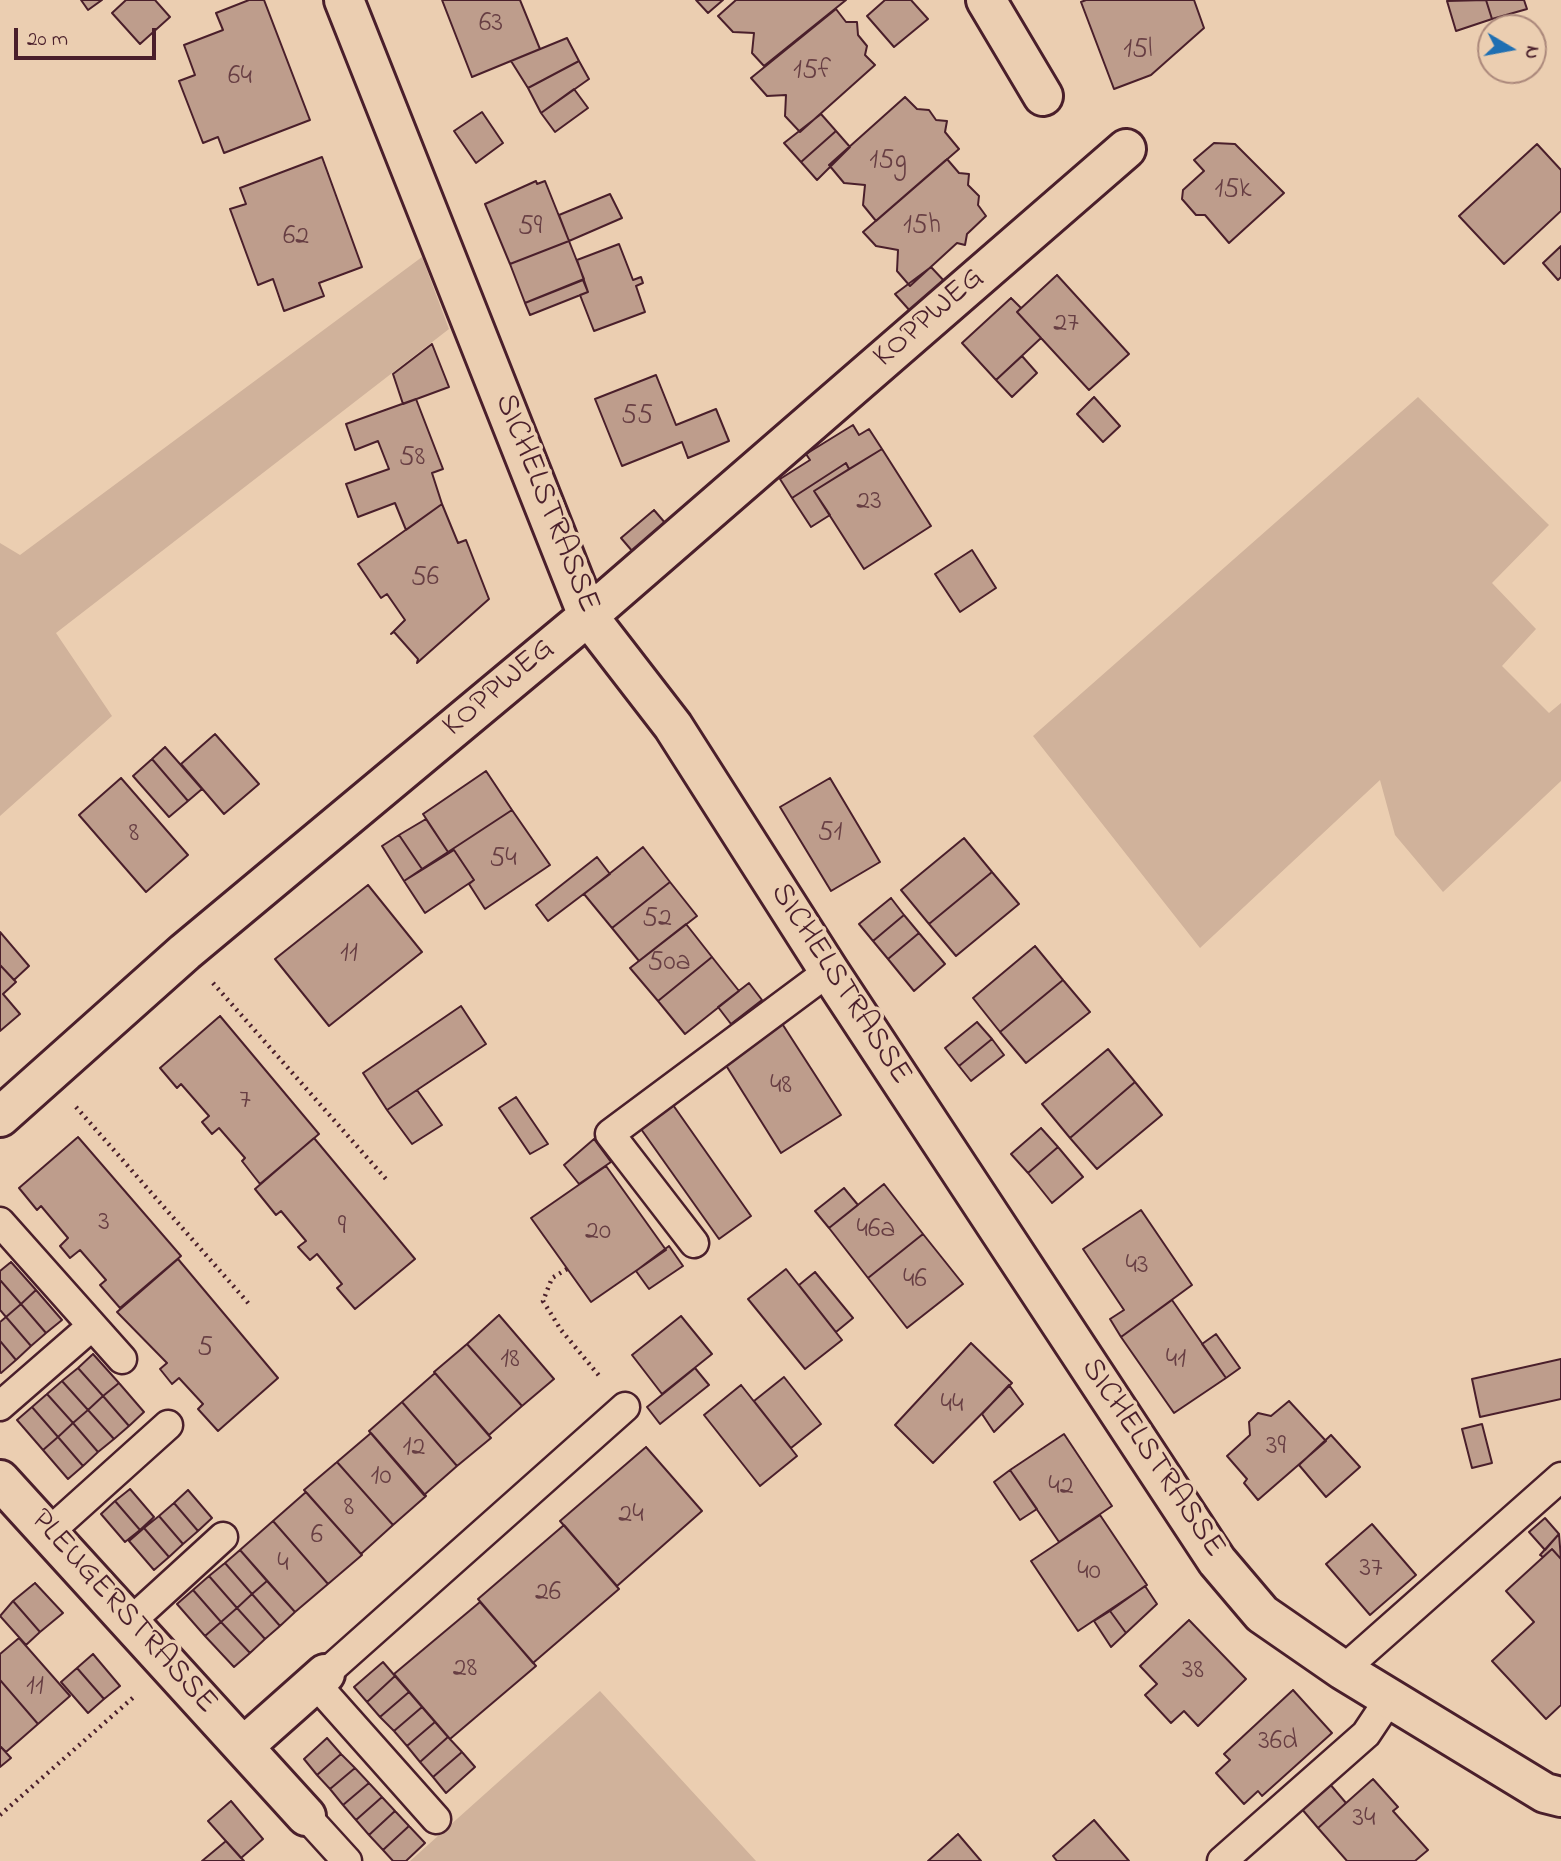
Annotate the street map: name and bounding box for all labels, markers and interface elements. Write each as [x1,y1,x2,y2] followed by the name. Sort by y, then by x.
[479,8,503,42] house number: 63
[18,14,159,58] scale bar
[1477,14,1547,84] north arrow
[27,25,68,55] text: 20 m
[1123,34,1153,68] house number: 15l
[1517,44,1546,61] text: N
[793,55,831,89] house number: 15f
[228,61,252,95] house number: 64
[869,145,907,179] house number: 15g
[1214,174,1252,208] house number: 15k
[903,210,941,244] house number: 15h
[518,211,542,245] house number: 59
[283,221,309,255] house number: 62
[867,261,993,377] street label: KOPPWEG
[1053,308,1079,342] house number: 27
[484,389,606,619] street label: SICHELSTRASSE
[621,400,653,434] house number: 55
[399,442,425,476] house number: 58
[856,486,882,520] house number: 23
[411,562,439,596] house number: 56
[436,631,564,747] street label: KOPPWEG
[818,817,842,851] house number: 51
[129,818,139,852] house number: 8
[489,843,517,877] house number: 54
[760,877,918,1093] street label: SICHELSTRASSE
[642,903,672,937] house number: 52
[340,938,358,972] house number: 11
[647,947,691,981] house number: 50a
[770,1070,792,1104] house number: 48
[239,1085,251,1119] house number: 7
[98,1207,110,1241] house number: 3
[338,1211,346,1245] house number: 9
[857,1214,895,1248] house number: 46a
[585,1216,611,1250] house number: 20
[1125,1250,1149,1284] house number: 43
[903,1264,927,1298] house number: 46
[197,1332,213,1366] house number: 5
[500,1344,520,1378] house number: 18
[1166,1344,1186,1378] house number: 41
[1070,1352,1232,1566] street label: SICHELSTRASSE
[940,1389,964,1423] house number: 44
[1266,1431,1286,1465] house number: 39
[403,1432,425,1466] house number: 12
[371,1461,391,1495] house number: 10
[1048,1471,1074,1505] house number: 42
[344,1492,354,1526] house number: 8
[618,1499,644,1533] house number: 24
[20,1503,224,1723] street label: PLEUGERSTRASSE
[311,1520,323,1554] house number: 6
[277,1548,289,1582] house number: 4
[1359,1553,1383,1587] house number: 37
[1077,1556,1101,1590] house number: 40
[535,1577,561,1611] house number: 26
[453,1653,477,1687] house number: 28
[1182,1655,1204,1689] house number: 38
[26,1671,44,1705] house number: 11
[1258,1726,1298,1760] house number: 36d
[1352,1803,1376,1837] house number: 34

